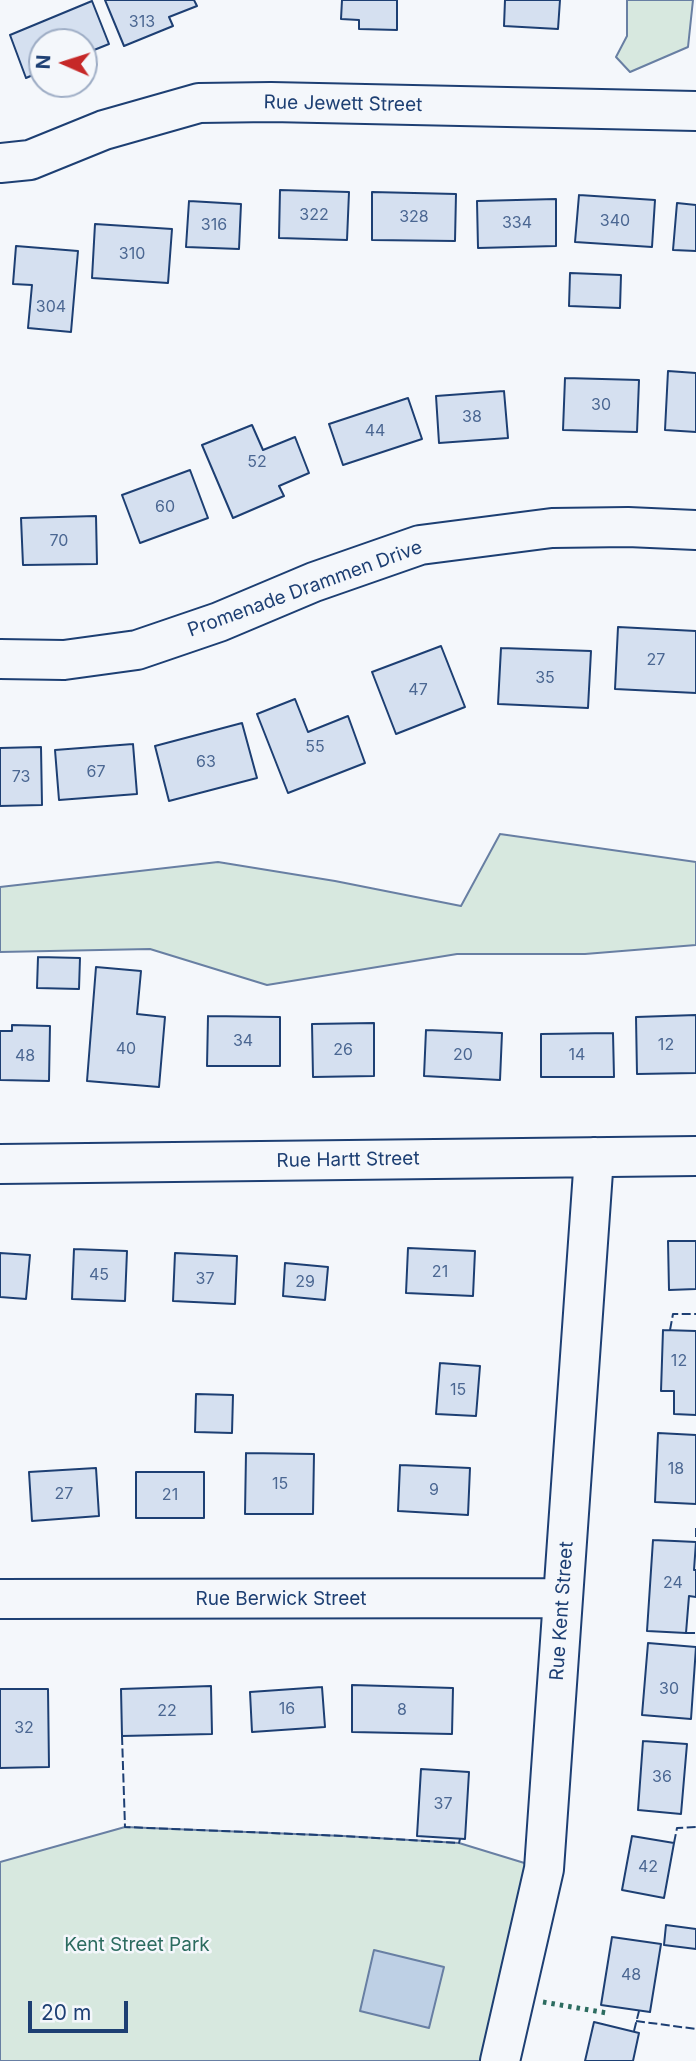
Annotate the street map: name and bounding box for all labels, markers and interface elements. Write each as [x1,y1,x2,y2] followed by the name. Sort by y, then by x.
[129,12,155,32] house number: 313
[28,28,98,98] north arrow
[32,54,55,70] text: N
[263,91,423,117] street label: Rue Jewett Street
[299,205,329,225] house number: 322
[399,207,429,227] house number: 328
[600,211,630,231] house number: 340
[502,213,532,233] house number: 334
[201,215,227,235] house number: 316
[119,244,145,264] house number: 310
[36,297,66,317] house number: 304
[591,395,611,415] house number: 30
[462,407,482,427] house number: 38
[365,421,385,441] house number: 44
[247,452,267,472] house number: 52
[155,497,175,517] house number: 60
[50,531,68,551] house number: 70
[185,536,425,642] street label: Promenade Drammen Drive
[647,650,665,670] house number: 27
[535,668,555,688] house number: 35
[408,680,428,700] house number: 47
[305,737,325,757] house number: 55
[196,752,216,772] house number: 63
[87,762,105,782] house number: 67
[12,767,30,787] house number: 73
[233,1031,253,1051] house number: 34
[658,1035,674,1055] house number: 12
[116,1039,136,1059] house number: 40
[333,1040,353,1060] house number: 26
[453,1045,473,1065] house number: 20
[569,1045,585,1065] house number: 14
[15,1046,35,1066] house number: 48
[276,1147,420,1173] street label: Rue Hartt Street
[432,1262,448,1282] house number: 21
[89,1265,109,1285] house number: 45
[196,1269,214,1289] house number: 37
[295,1272,315,1292] house number: 29
[671,1351,687,1371] house number: 12
[450,1380,466,1400] house number: 15
[668,1459,684,1479] house number: 18
[272,1474,288,1494] house number: 15
[429,1480,439,1500] house number: 9
[55,1484,73,1504] house number: 27
[162,1485,178,1505] house number: 21
[546,1541,578,1681] street label: Rue Kent Street
[663,1573,683,1593] house number: 24
[195,1588,367,1610] street label: Rue Berwick Street
[659,1679,679,1699] house number: 30
[279,1699,295,1719] house number: 16
[397,1700,407,1720] house number: 8
[157,1701,177,1721] house number: 22
[14,1718,34,1738] house number: 32
[652,1767,672,1787] house number: 36
[434,1794,452,1814] house number: 37
[638,1857,658,1877] house number: 42
[64,1934,210,1956] park label: Kent Street Park
[621,1965,641,1985] house number: 48
[32,1988,131,2032] scale bar
[41,2000,91,2025] text: 20 m

